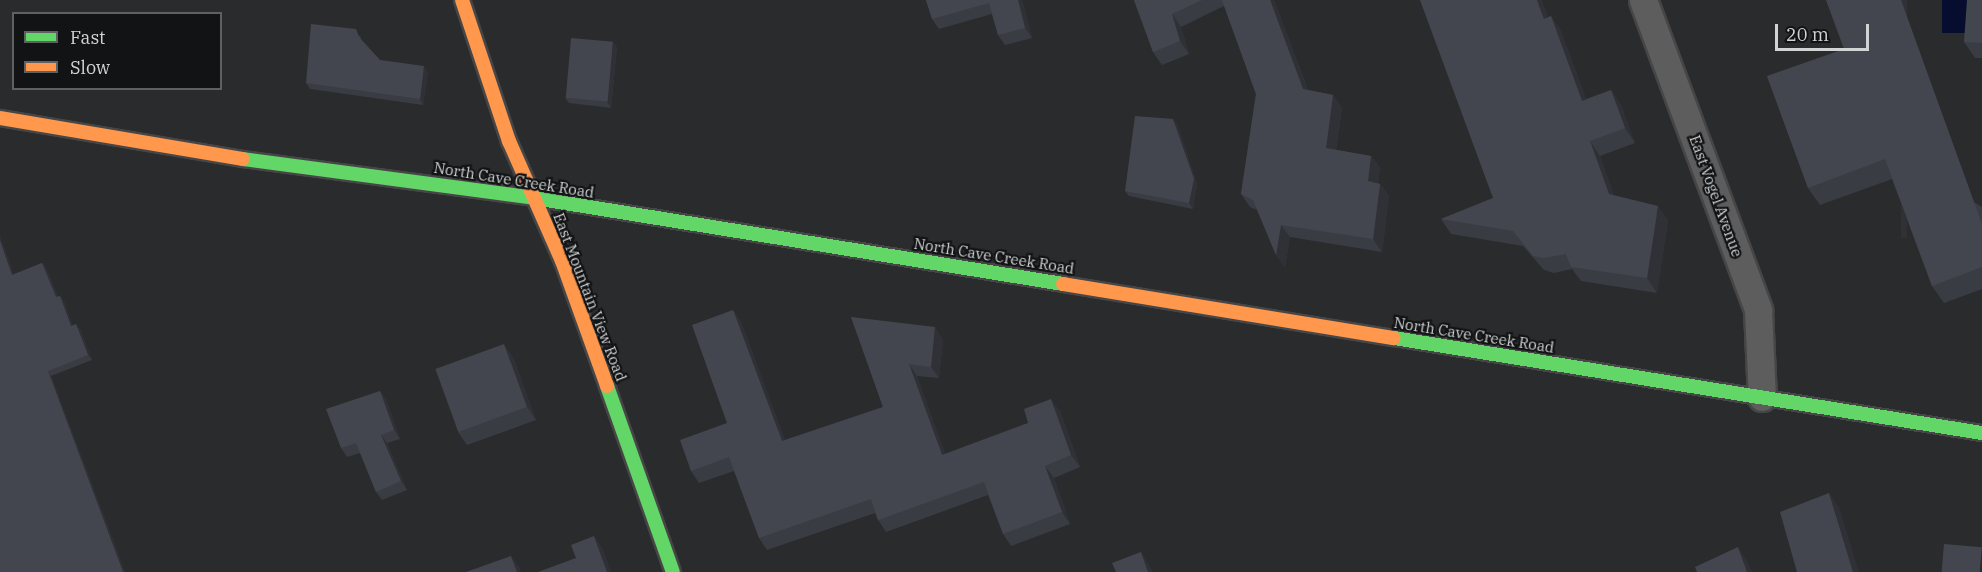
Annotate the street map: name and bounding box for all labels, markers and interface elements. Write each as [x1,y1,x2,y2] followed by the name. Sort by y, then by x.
[12,12,222,90] legend
[1778,12,1872,50] scale bar
[1786,23,1829,46] text: 20 m
[70,26,105,49] text: Fast
[70,56,110,79] text: Slow
[1686,133,1746,259] street label: East Vogel Avenue
[432,158,596,202] street label: North Cave Creek Road
[550,210,630,384] street label: East Mountain View Road
[912,234,1076,278] street label: North Cave Creek Road
[1392,313,1556,357] street label: North Cave Creek Road

